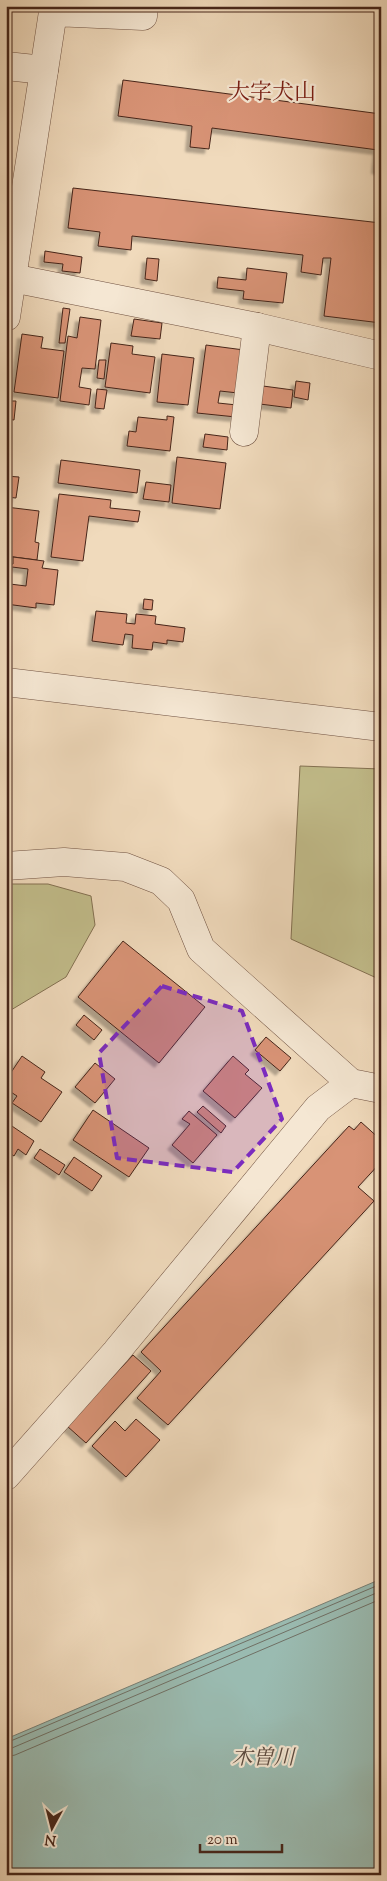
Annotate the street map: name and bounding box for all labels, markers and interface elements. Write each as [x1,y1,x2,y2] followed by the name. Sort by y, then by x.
[228,78,316,110] district label: 大字犬山
[232,1744,296,1774] water label: 木曽川
[28,1804,78,1854] north arrow
[200,1821,282,1853] scale bar
[44,1828,57,1850] text: N
[207,1830,238,1851] text: 20 m

